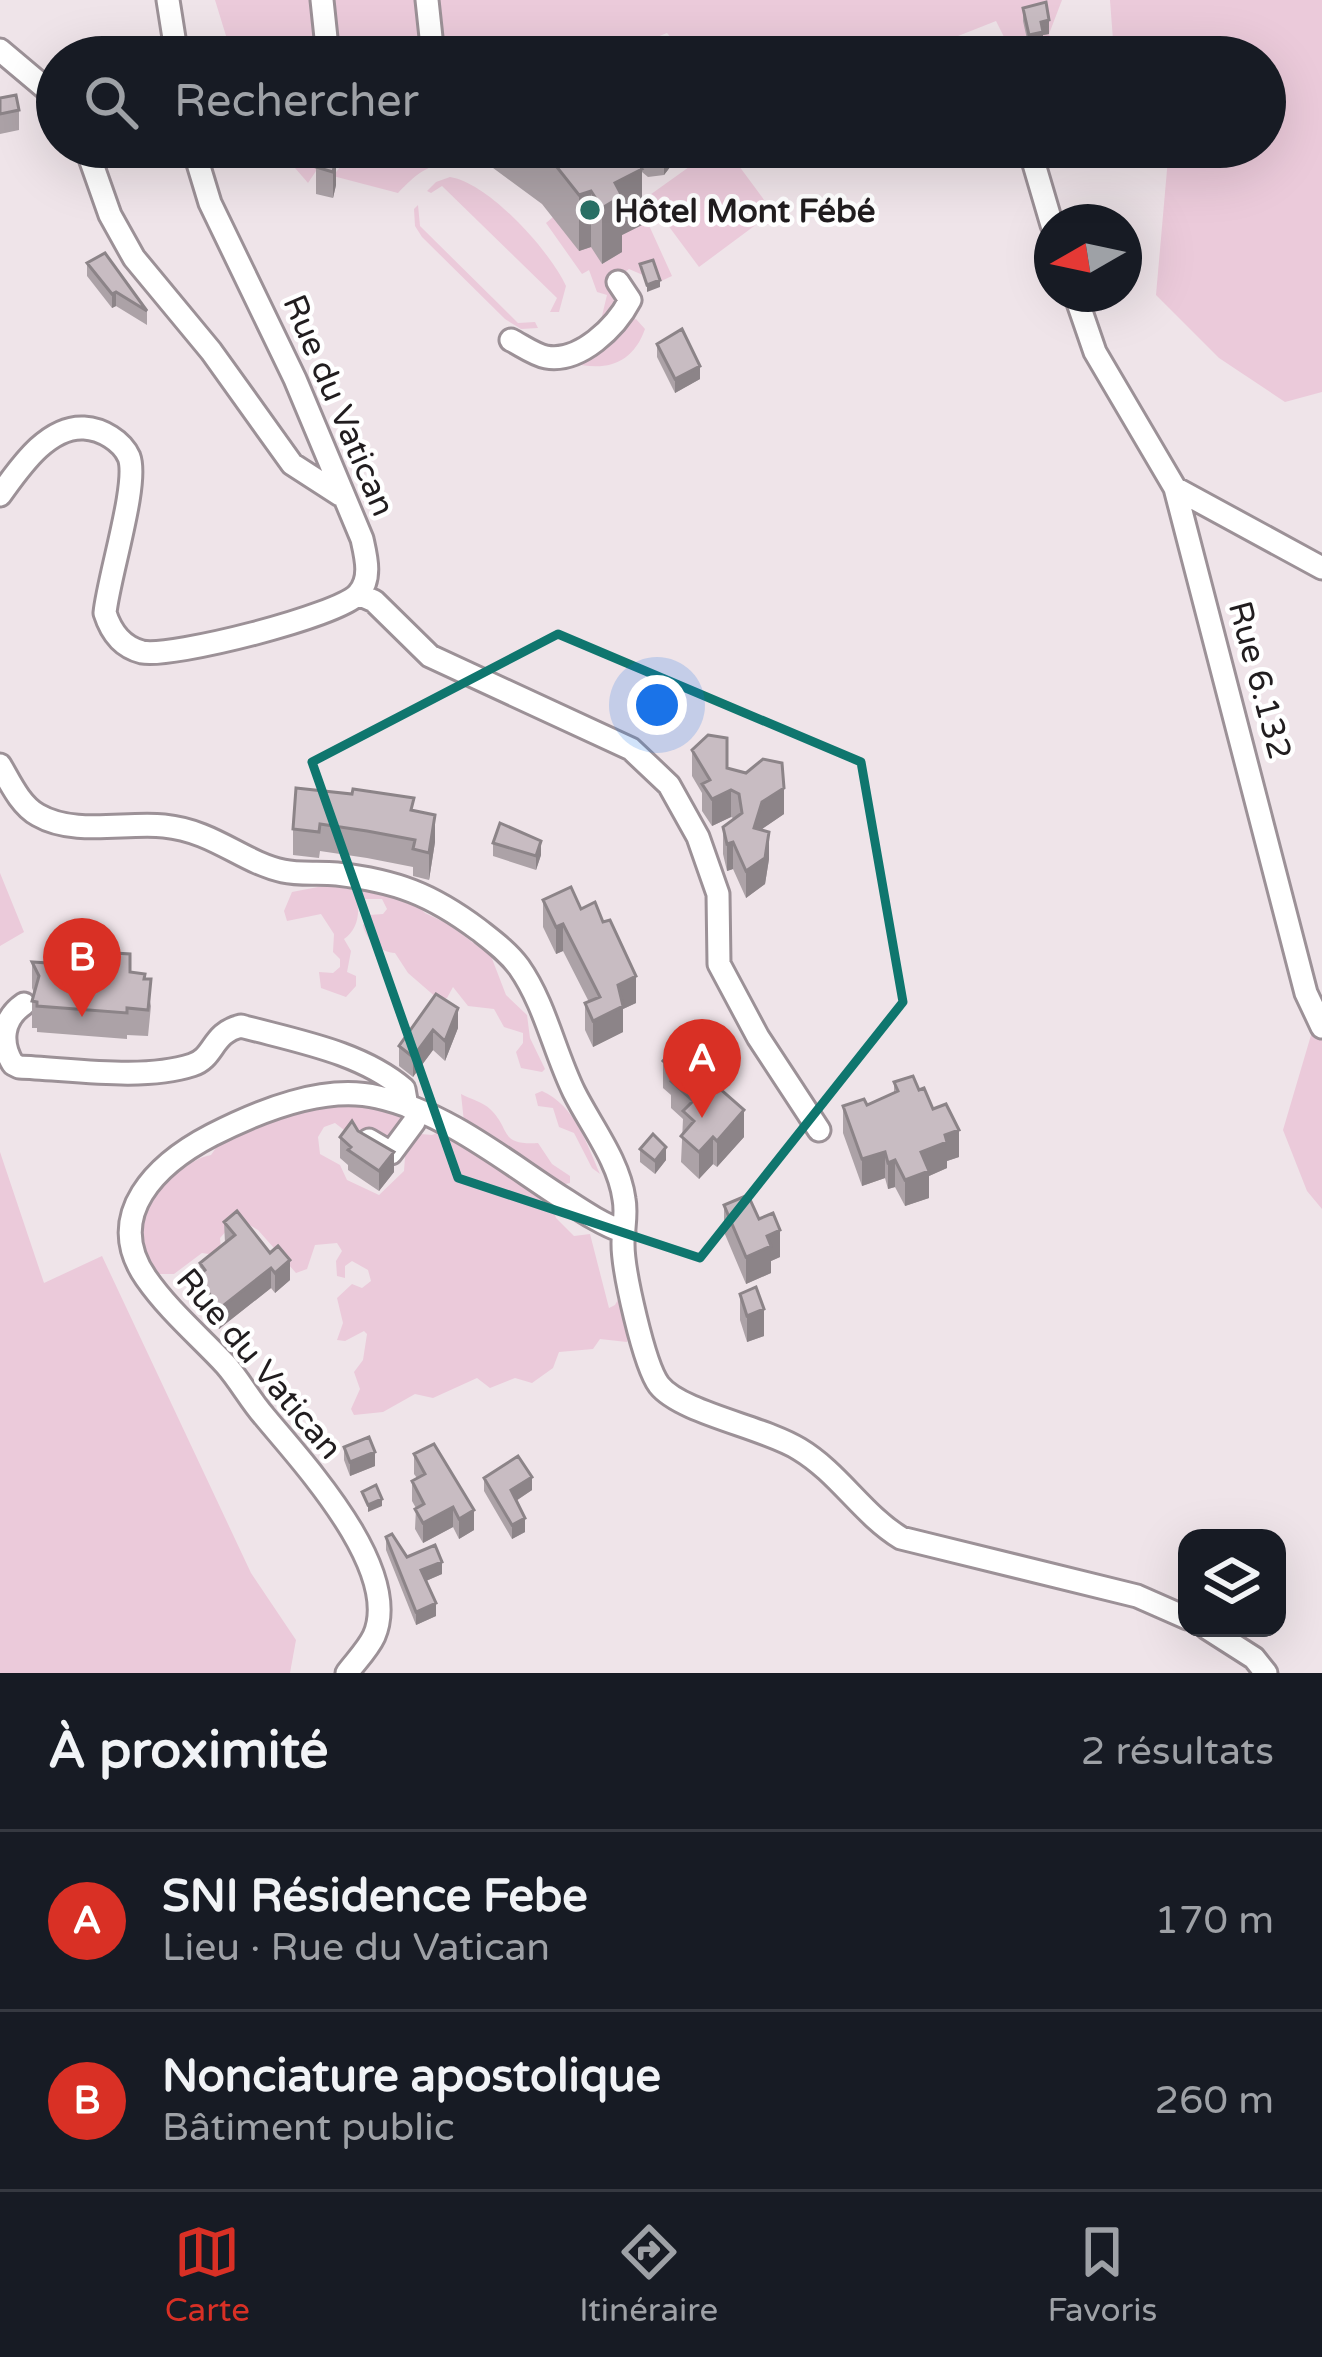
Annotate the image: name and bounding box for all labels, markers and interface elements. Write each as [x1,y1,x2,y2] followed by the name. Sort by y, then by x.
[36,36,1286,168] search box
[78,69,144,135] icon: search
[174,75,419,129] text: Rechercher
[614,192,876,231] place label: Hôtel Mont Fébé
[577,197,603,223] marker: Hôtel Mont Fébé
[1034,204,1142,312] north arrow
[274,289,403,522] street label: Rue du Vatican
[1220,597,1299,764] street label: Rue 6.132
[627,675,687,735] your location
[43,918,121,1017] pin: B
[663,1019,741,1118] pin: A
[168,1261,350,1467] street label: Rue du Vatican
[1178,1529,1286,1637] map controls
[1178,1529,1286,1637] button: layers
[48,1720,328,1782] text: À proximité
[1081,1728,1274,1775] text: 2 résultats
[162,1870,588,1924] text: SNI Résidence Febe
[72,1897,102,1944] text: A
[1155,1897,1274,1944] text: 170 m
[162,1924,550,1971] text: Lieu · Rue du Vatican
[162,2050,661,2104] text: Nonciature apostolique
[73,2077,101,2124] text: B
[1155,2077,1274,2124] text: 260 m
[162,2104,454,2151] text: Bâtiment public
[165,2219,250,2330] tab: Carte
[579,2219,718,2330] tab: Itinéraire
[1047,2219,1157,2330] tab: Favoris

